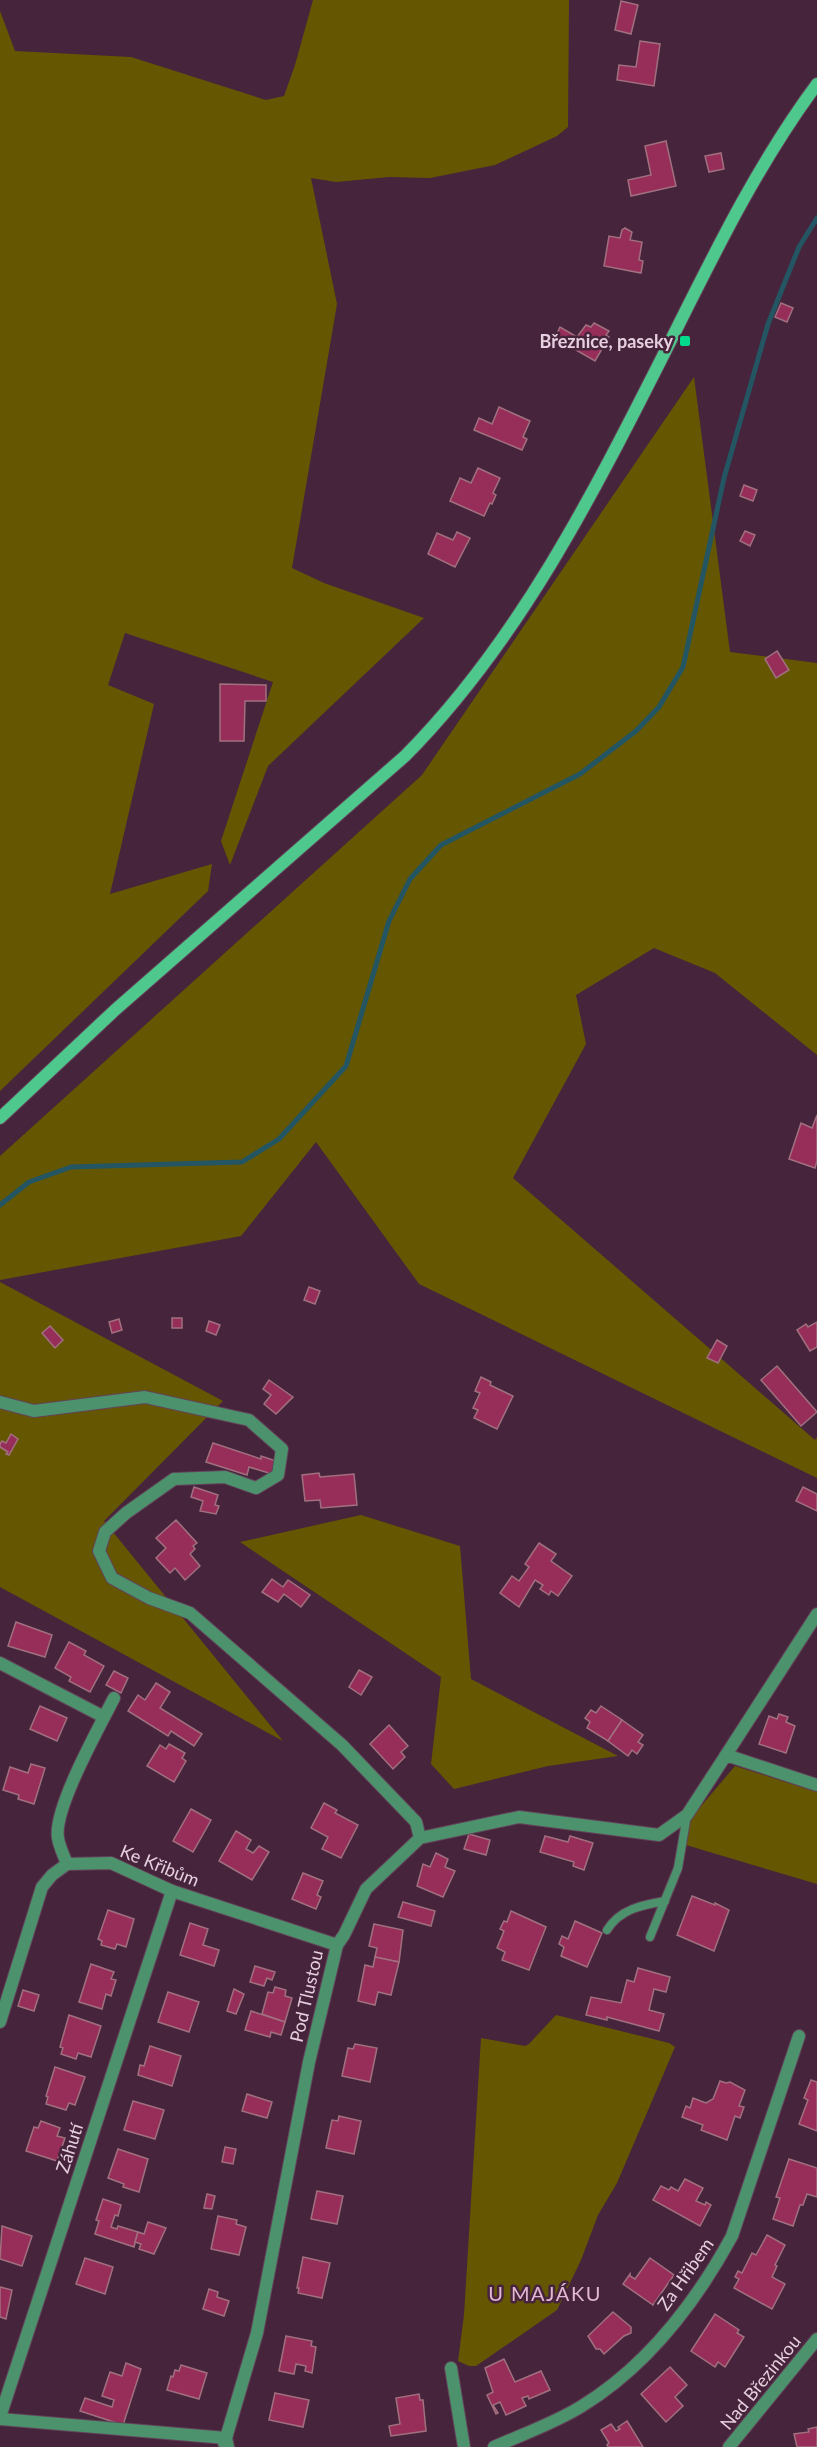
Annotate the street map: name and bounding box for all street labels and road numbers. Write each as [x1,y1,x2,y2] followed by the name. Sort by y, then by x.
[117,1839,203,1891] street label: Ke Křibům
[285,1948,327,2044] street label: Pod Tlustou
[51,2120,88,2176] street label: Záhutí
[652,2234,718,2314] street label: Za Hřibem
[715,2330,805,2434] street label: Nad Březinkou

